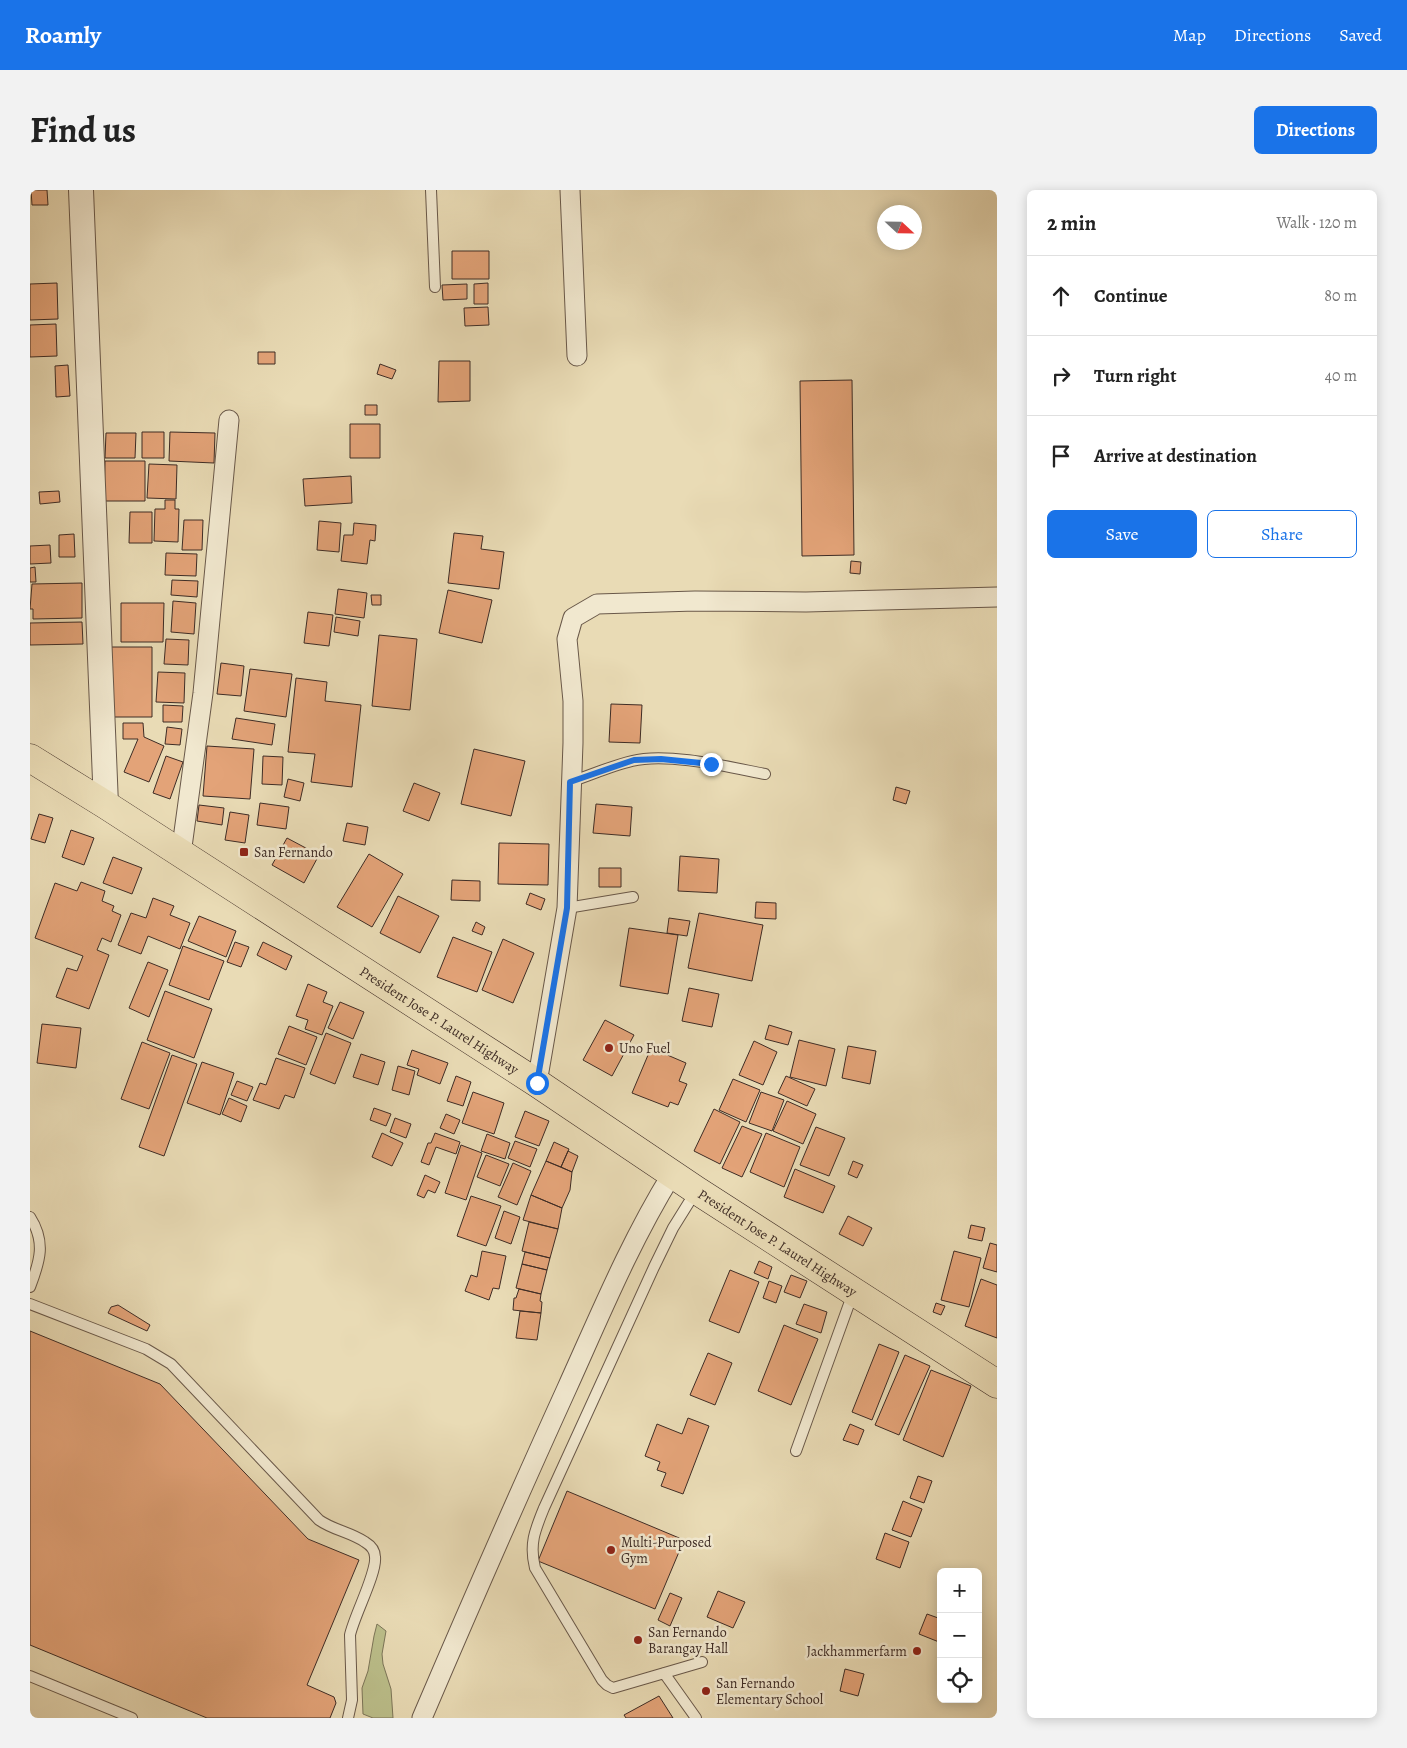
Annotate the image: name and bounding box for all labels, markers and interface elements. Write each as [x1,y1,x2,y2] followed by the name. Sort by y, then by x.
[25,19,101,51] text: Roamly
[1173,23,1206,47] text: Map
[1234,23,1311,47] text: Directions
[1339,23,1382,47] text: Saved
[30,106,136,154] text: Find us
[1254,106,1377,154] button: Directions
[877,205,922,250] north arrow
[1047,209,1096,237] text: 2 min
[1276,212,1357,234] text: Walk · 120 m
[1047,282,1075,310] icon: ahead
[1094,283,1168,309] text: Continue
[1324,285,1357,307] text: 80 m
[1047,362,1075,390] icon: right
[1094,363,1176,389] text: Turn right
[1325,365,1357,387] text: 40 m
[1047,442,1075,470] icon: arrive
[1094,443,1257,469] text: Arrive at destination
[1047,510,1197,558] button: Save
[1207,510,1357,558] button: Share
[700,753,723,776] route end
[254,843,333,862] place label: San Fernando
[238,846,250,858] marker: San Fernando
[356,962,523,1079] street label: President Jose P. Laurel Highway
[619,1039,671,1058] place label: Uno Fuel
[603,1042,615,1054] marker: Uno Fuel
[526,1072,549,1095] route start
[694,1185,861,1302] street label: President Jose P. Laurel Highway
[621,1533,712,1568] place label: Multi-Purposed Gym
[605,1544,617,1556] marker: Multi-Purposed Gym
[937,1568,982,1703] map controls
[937,1568,982,1613] button: +
[937,1613,982,1658] button: −
[648,1623,729,1658] place label: San Fernando Barangay Hall
[632,1634,644,1646] marker: San Fernando Barangay Hall
[806,1642,907,1661] place label: Jackhammerfarm
[911,1645,923,1657] marker: Jackhammerfarm
[937,1658,982,1703] button: locate
[716,1674,824,1709] place label: San Fernando Elementary School
[700,1685,712,1697] marker: San Fernando Elementary School

